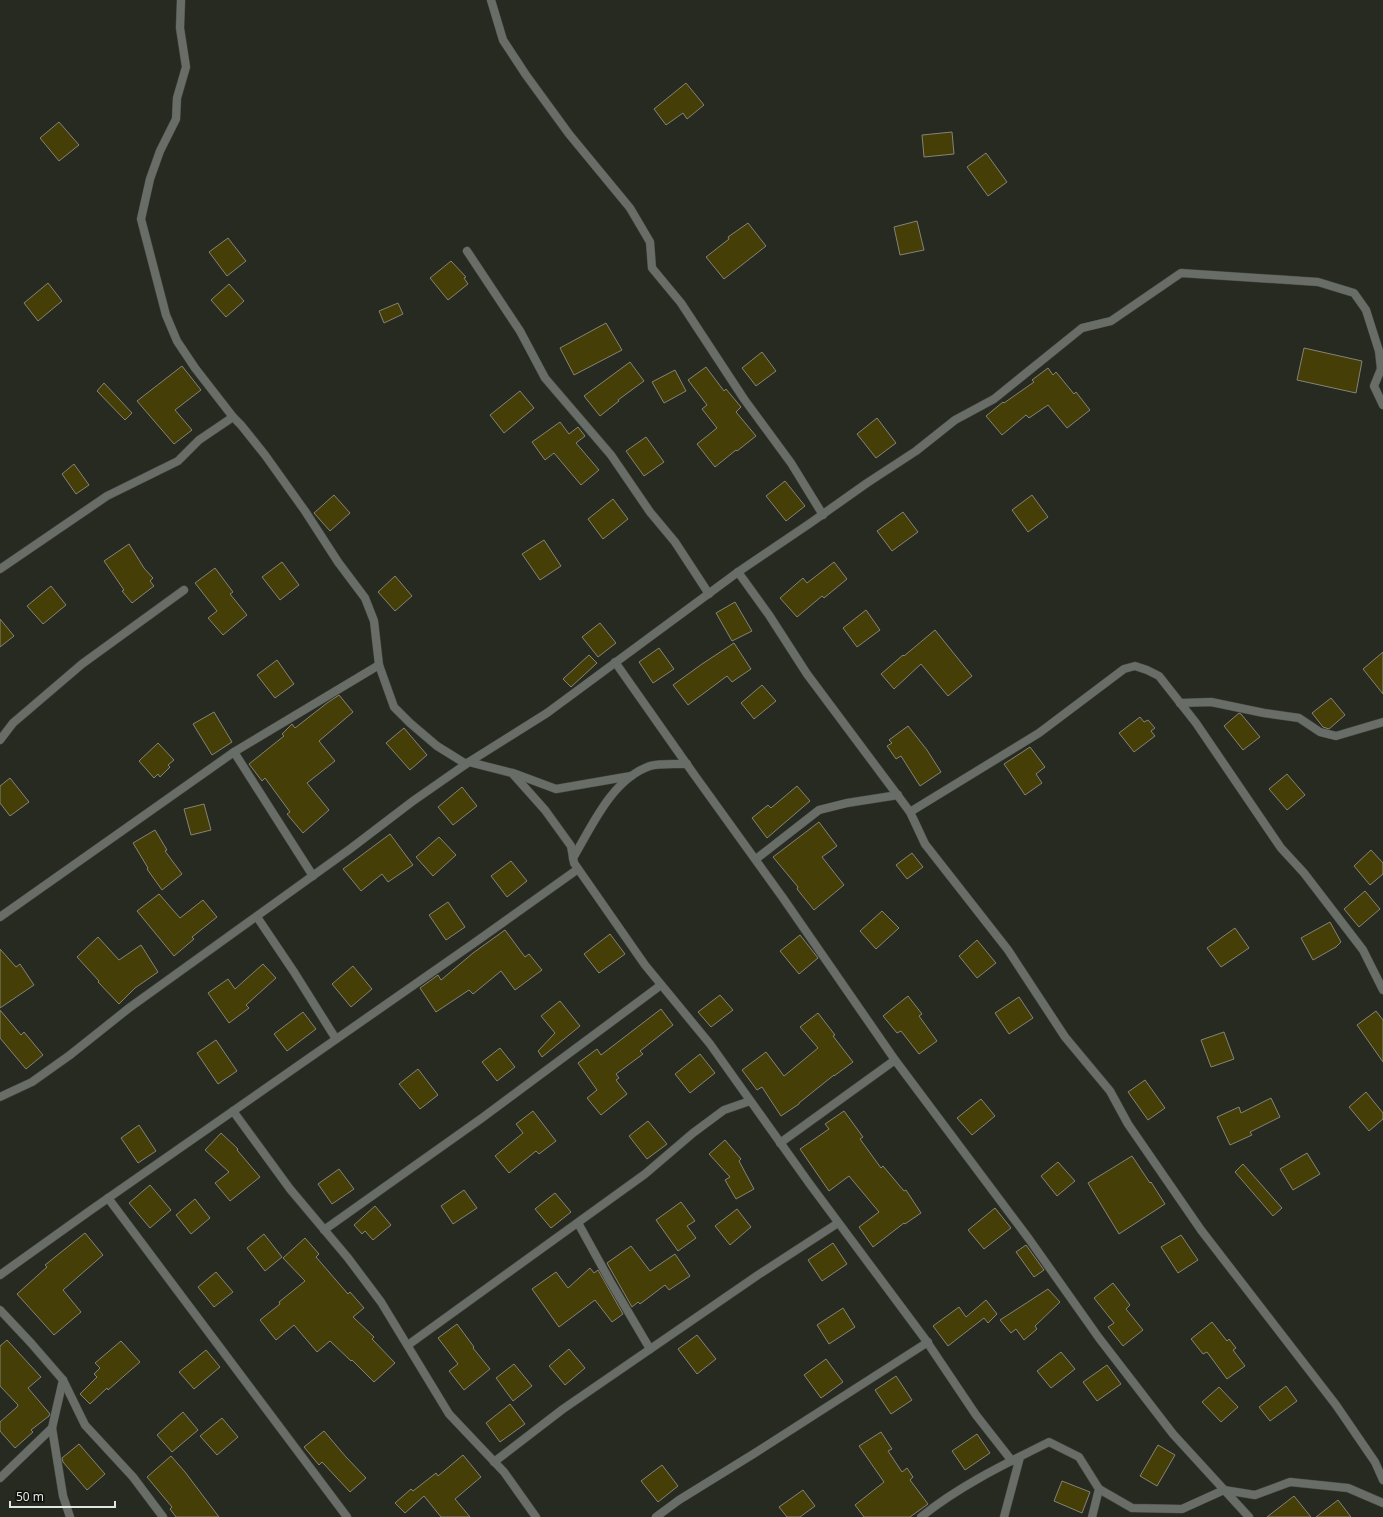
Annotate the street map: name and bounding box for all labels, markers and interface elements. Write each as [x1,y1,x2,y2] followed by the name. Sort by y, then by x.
[10,1483,115,1509] scale bar
[16,1488,44,1505] text: 50 m

